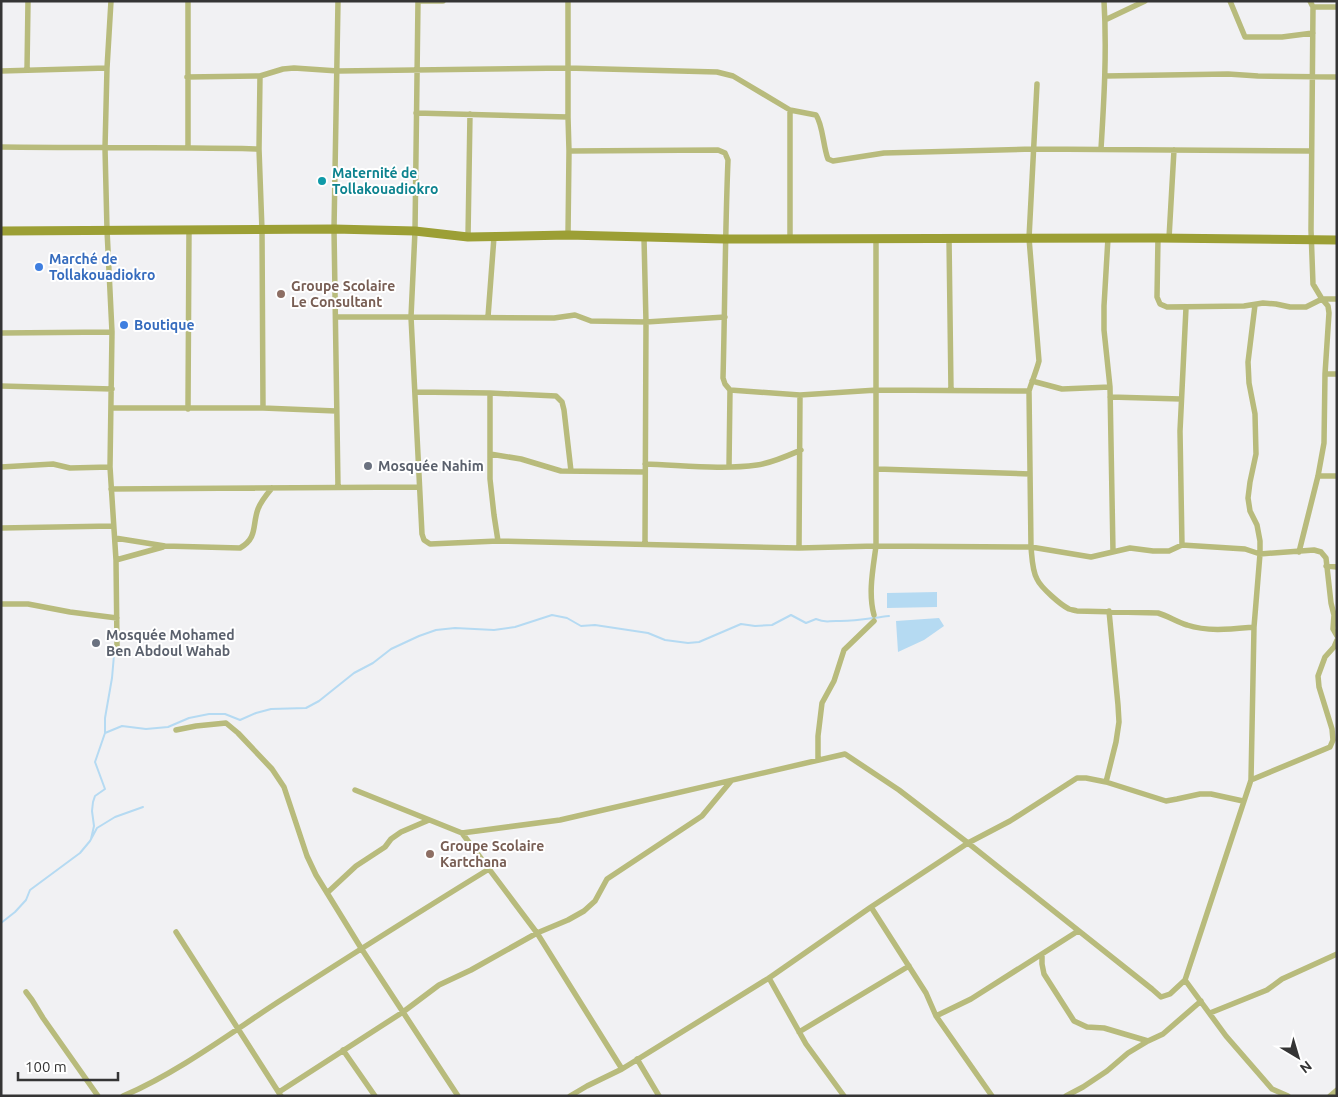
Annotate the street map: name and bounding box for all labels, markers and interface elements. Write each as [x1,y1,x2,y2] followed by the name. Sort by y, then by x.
[332,165,438,197] place label: Maternité de Tollakouadiokro
[316,175,328,187] marker: Maternité de Tollakouadiokro
[49,251,155,283] place label: Marché de Tollakouadiokro
[33,261,45,273] marker: Marché de Tollakouadiokro
[291,278,395,310] place label: Groupe Scolaire Le Consultant
[275,288,287,300] marker: Groupe Scolaire Le Consultant
[134,317,194,333] place label: Boutique
[118,319,130,331] marker: Boutique
[378,458,484,474] place label: Mosquée Nahim
[362,460,374,472] marker: Mosquée Nahim
[106,627,235,659] place label: Mosquée Mohamed Ben Abdoul Wahab
[90,637,102,649] marker: Mosquée Mohamed Ben Abdoul Wahab
[440,838,544,870] place label: Groupe Scolaire Kartchana
[424,848,436,860] marker: Groupe Scolaire Kartchana
[1273,1032,1323,1082] north arrow
[18,1050,118,1082] scale bar
[25,1058,67,1075] text: 100 m
[1297,1058,1315,1077] text: N

